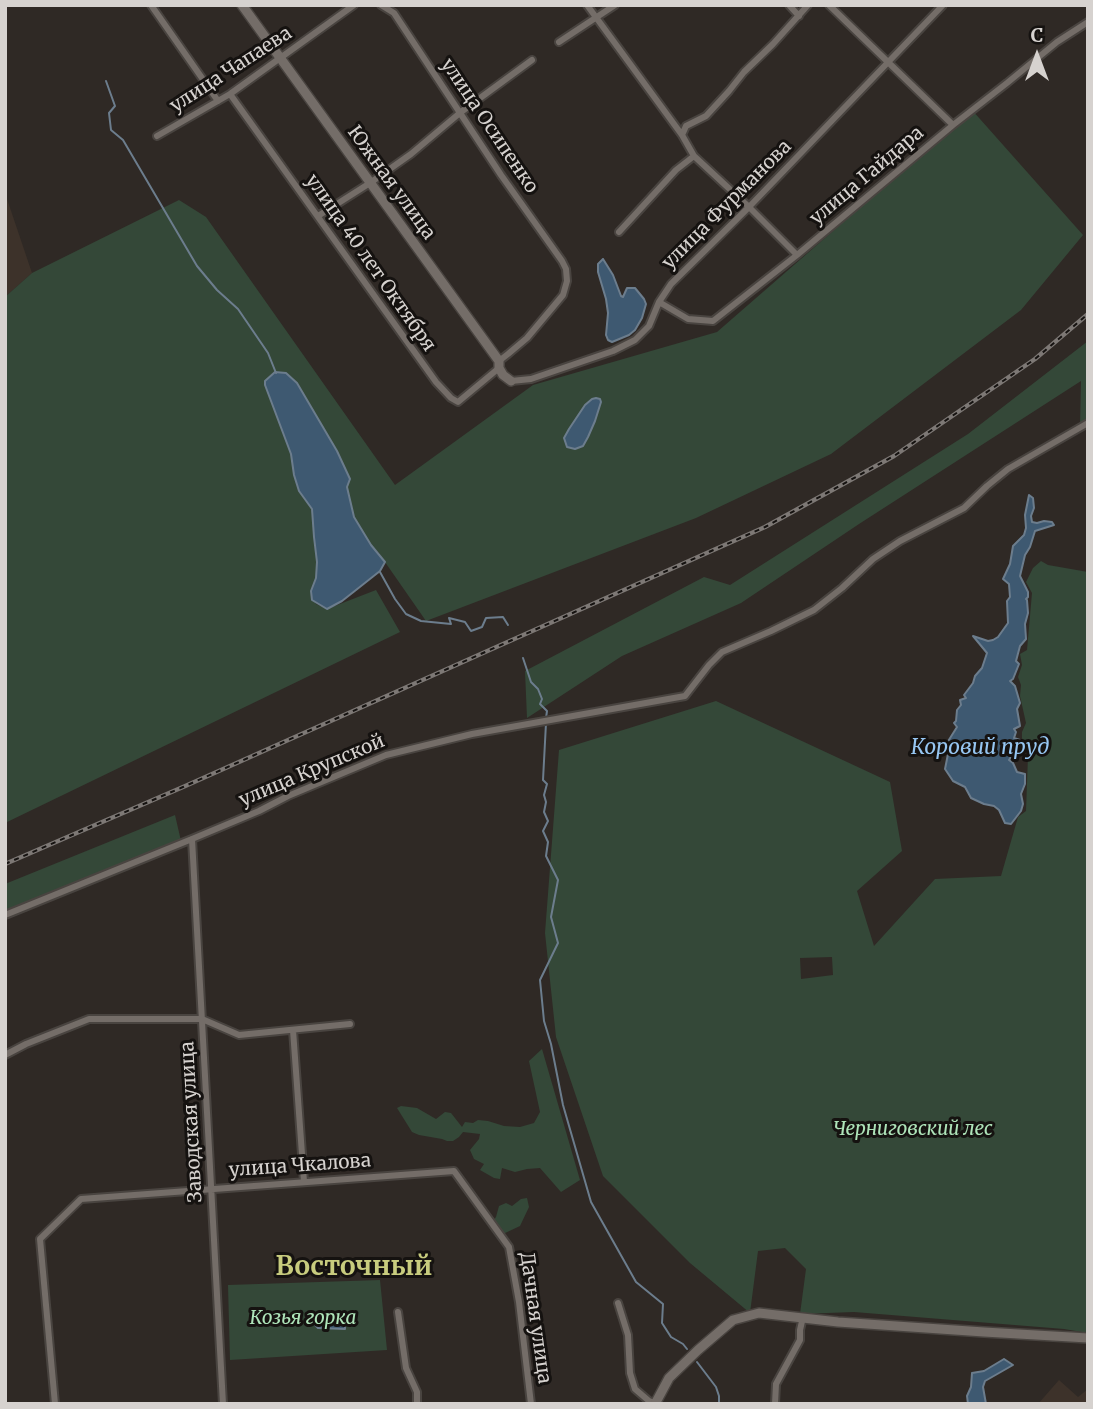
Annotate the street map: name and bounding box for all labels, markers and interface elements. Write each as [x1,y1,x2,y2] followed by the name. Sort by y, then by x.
[1002,21,1072,91] north arrow
[166,22,296,118] street label: улица Чапаева
[1031,23,1043,47] text: С
[435,54,543,198] street label: улица Осипенко
[342,122,440,244] street label: Южная улица
[806,122,928,230] street label: улица Гайдара
[658,136,796,274] street label: улица Фурманова
[300,170,440,356] street label: улица 40 лет Октября
[236,730,388,812] street label: улица Крупской
[911,735,1049,761] water label: Коровий пруд
[176,1041,208,1203] street label: Заводская улица
[833,1119,993,1141] park label: Черниговский лес
[228,1150,372,1182] street label: улица Чкалова
[514,1251,556,1385] street label: Дачная улица
[276,1252,432,1284] district label: Восточный
[250,1308,356,1330] park label: Козья горка

